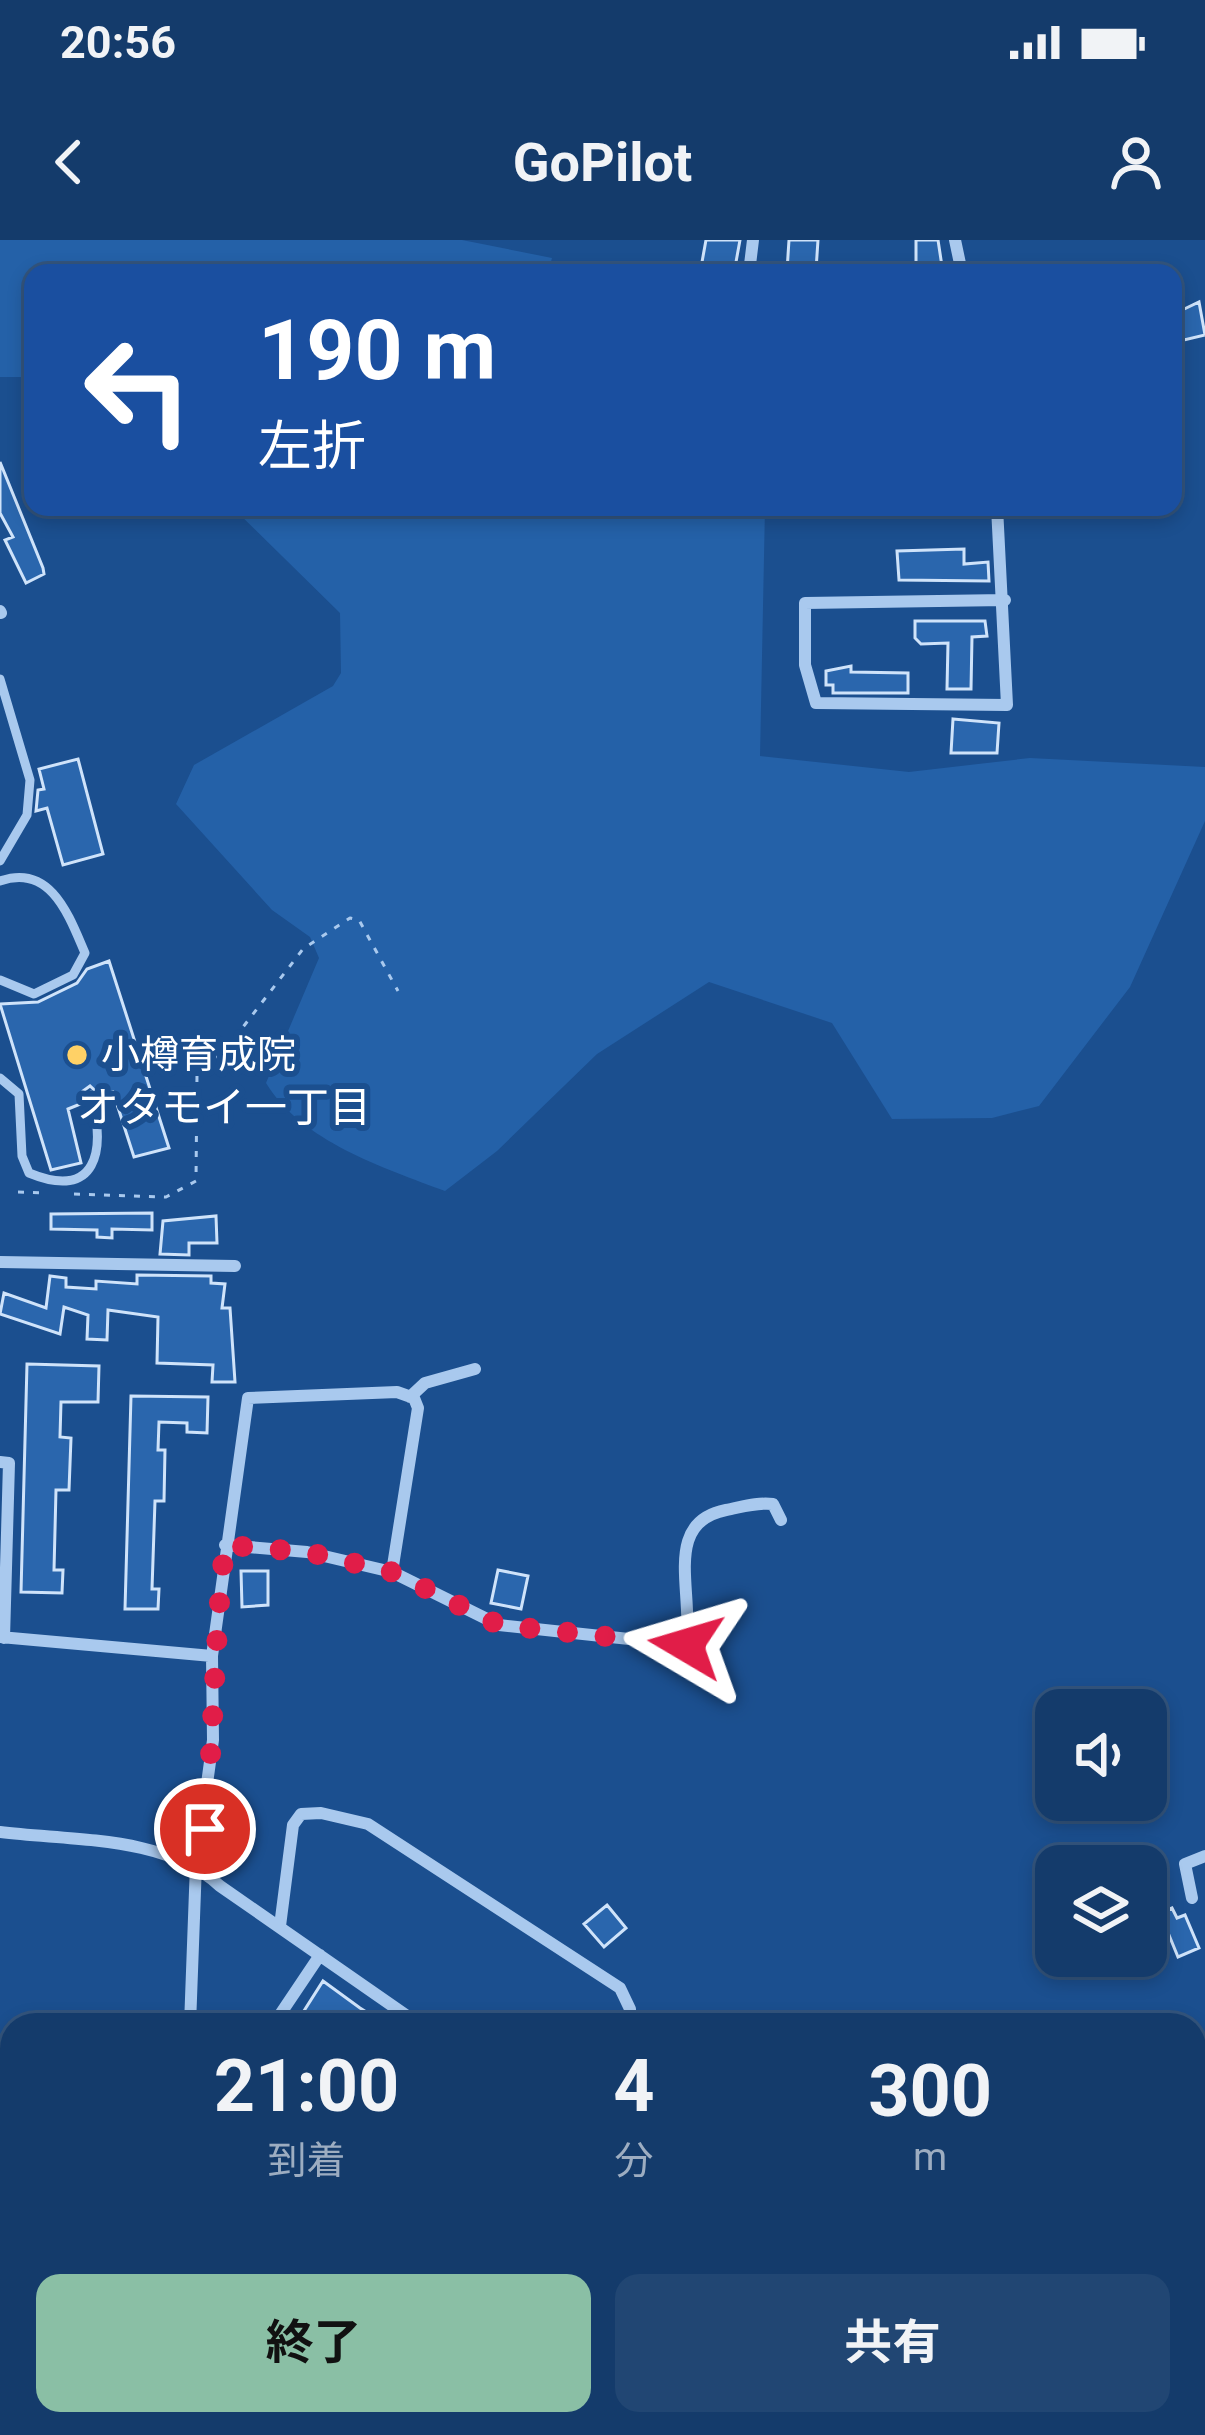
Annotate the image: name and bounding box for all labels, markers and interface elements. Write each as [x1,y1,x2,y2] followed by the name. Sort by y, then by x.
[60,16,176,69] text: 20:56
[36,129,102,195] icon: back
[1103,129,1169,195] icon: person
[513,131,692,194] text: GoPilot
[258,301,496,400] text: 190 m
[60,312,216,468] icon: left
[258,415,366,478] text: 左折
[101,1032,296,1078] place label: 小樽育成院
[64,1042,90,1068] marker: 小樽育成院
[77,1083,371,1132] district label: オタモイ一丁目
[623,1582,749,1708] position arrow
[1035,1689,1167,1977] map controls
[1035,1689,1167,1821] button: sound
[154,1778,256,1880] pin
[172,1796,238,1862] icon: arrive
[1035,1845,1167,1977] button: layers
[214,2044,399,2129] text: 21:00
[613,2044,654,2129] text: 4
[868,2049,992,2134] text: 300
[913,2134,947,2180] text: m
[268,2138,346,2184] text: 到着
[614,2138,653,2184] text: 分
[36,2274,591,2412] button: 終了
[615,2274,1170,2412] button: 共有

